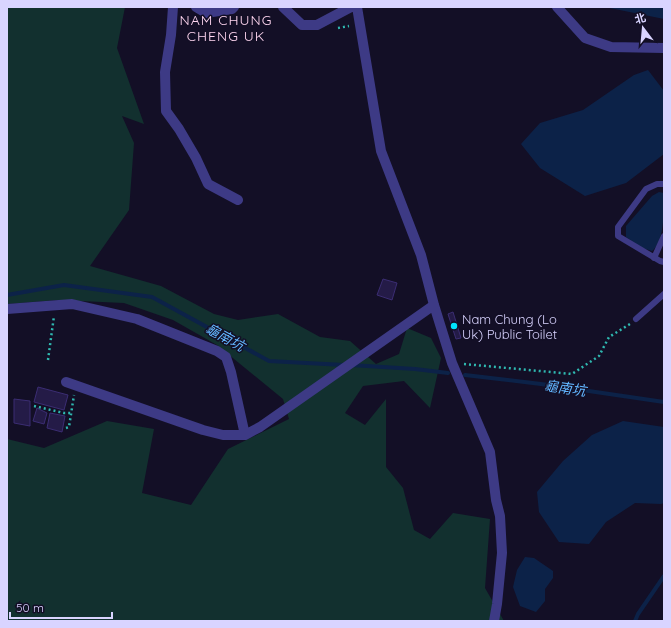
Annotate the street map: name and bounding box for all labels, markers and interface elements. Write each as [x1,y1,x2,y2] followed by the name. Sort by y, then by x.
[623,8,663,48] north arrow
[633,10,647,27] text: 北
[180,11,272,45] district label: NAM CHUNG CHENG UK
[462,311,557,342] place label: Nam Chung (Lo Uk) Public Toilet
[202,319,249,356] water label: 龜南坑
[449,321,459,331] marker: Nam Chung (Lo Uk) Public Toilet
[543,376,589,400] water label: 龜南坑
[10,594,112,620] scale bar
[16,600,44,615] text: 50 m

